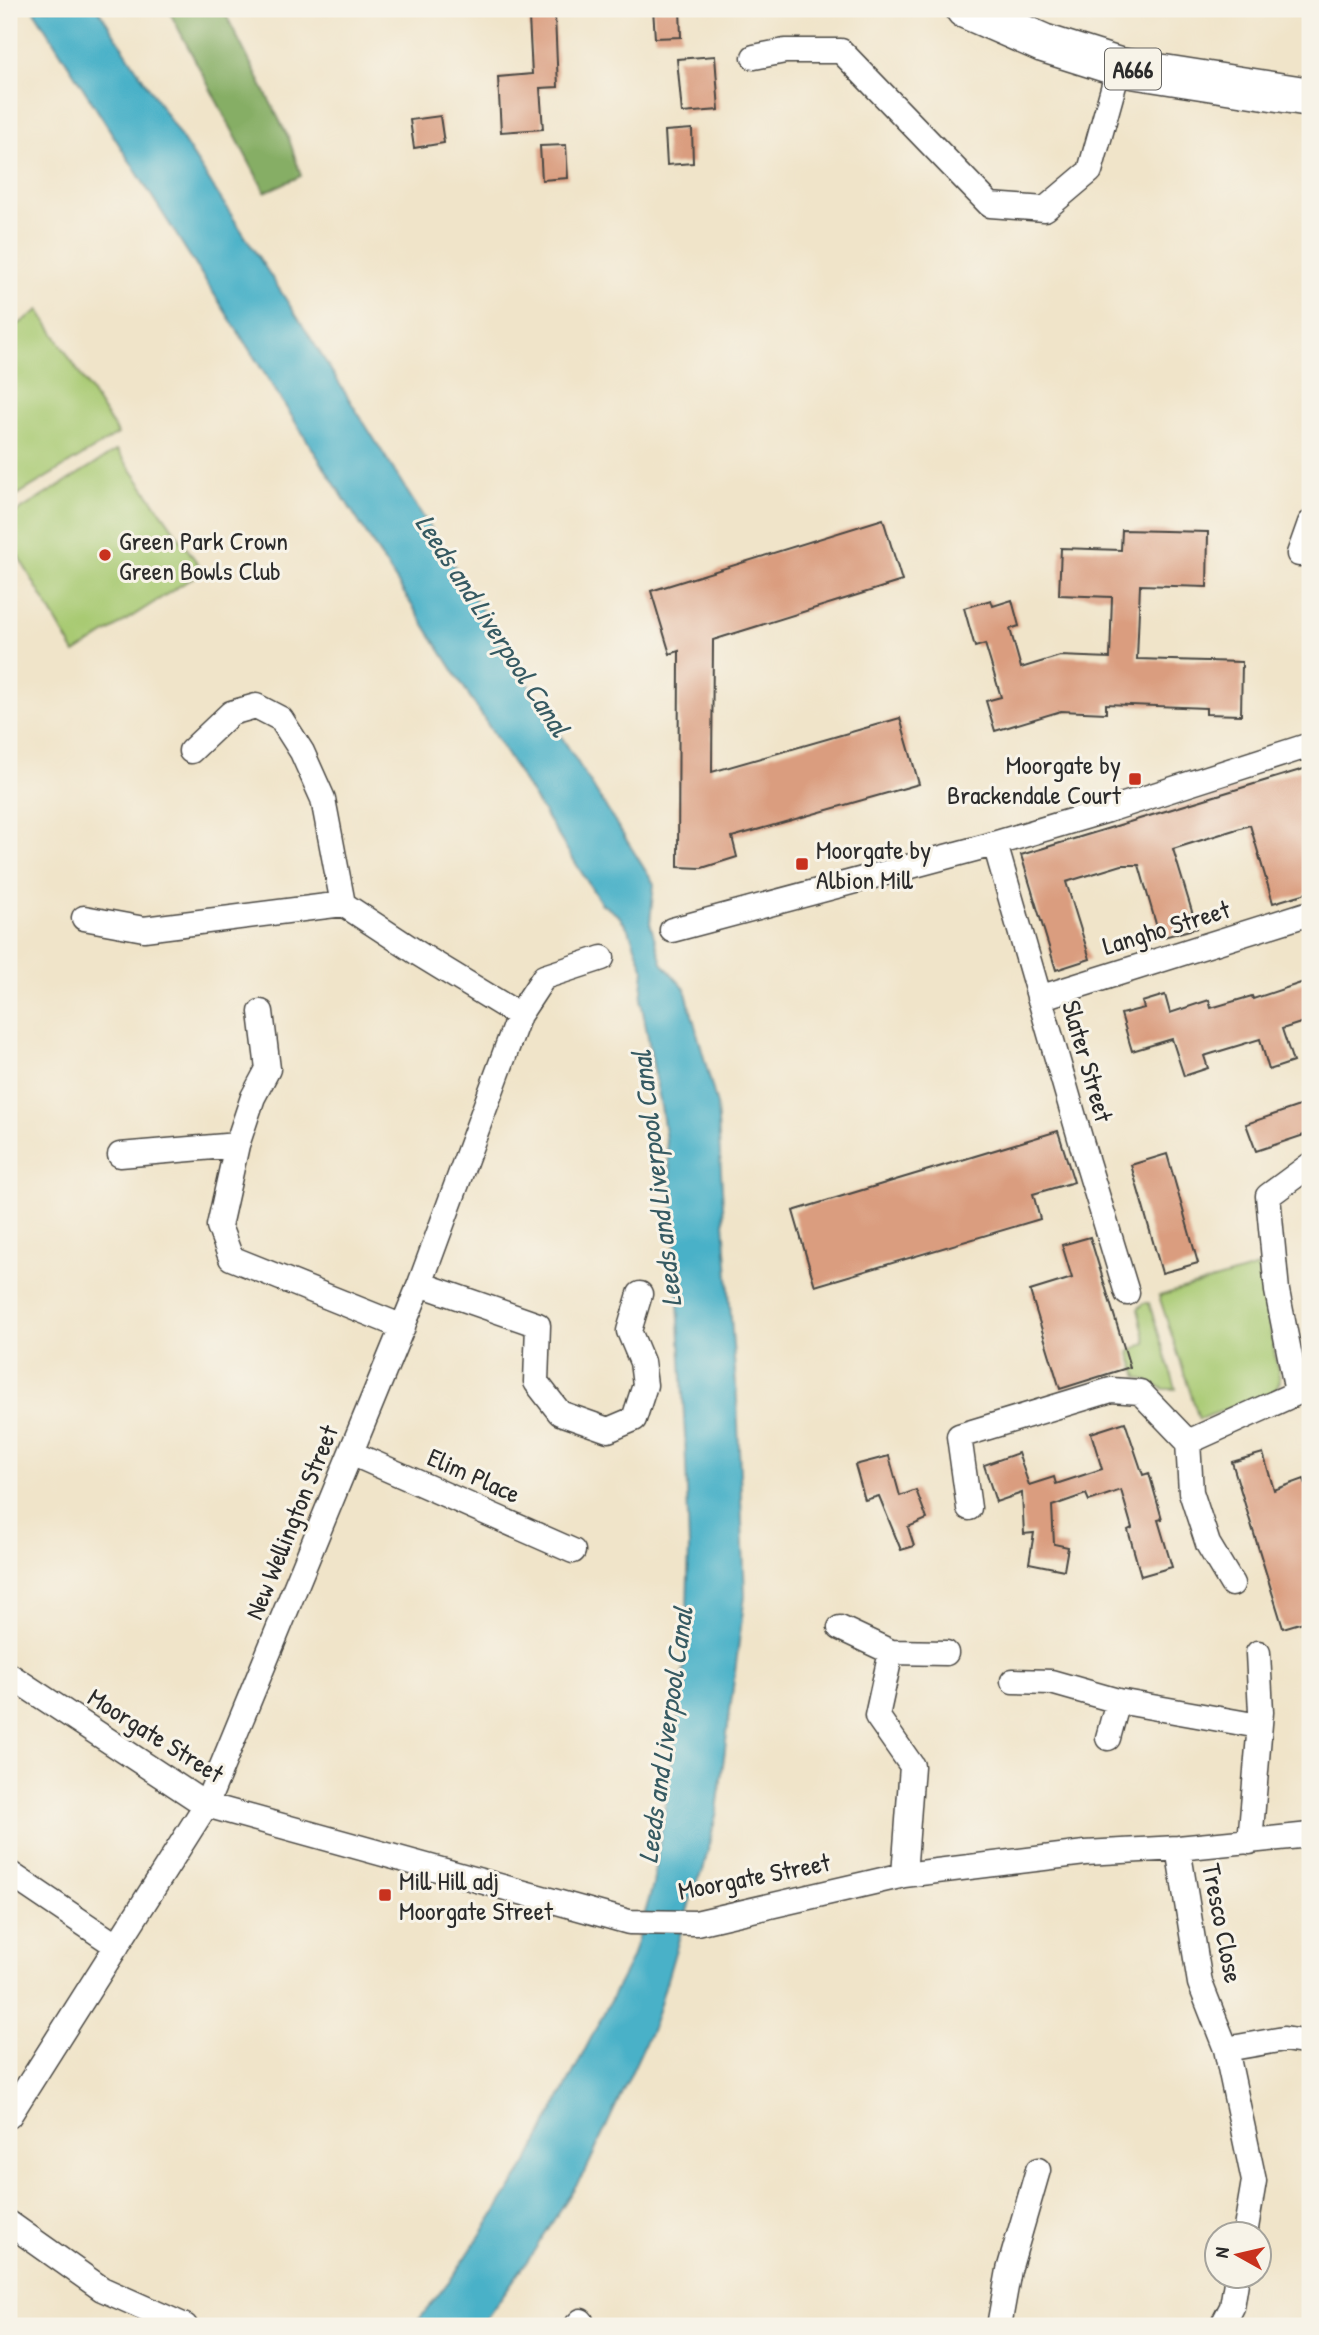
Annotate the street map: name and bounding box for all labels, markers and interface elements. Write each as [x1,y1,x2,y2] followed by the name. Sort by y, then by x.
[1105,48,1161,90] road number: A666
[407,507,580,745] water label: Leeds and Liverpool Canal
[119,523,288,588] place label: Green Park Crown Green Bowls Club
[97,547,113,563] marker: Green Park Crown Green Bowls Club
[947,747,1122,812] place label: Moorgate by Brackendale Court
[1127,771,1143,787] marker: Moorgate by Brackendale Court
[816,832,931,897] place label: Moorgate by Albion Mill
[794,856,810,872] marker: Moorgate by Albion Mill
[1098,891,1235,963] street label: Langho Street
[1054,996,1122,1127] street label: Slater Street
[621,1047,691,1309] water label: Leeds and Liverpool Canal
[236,1419,346,1624] street label: New Wellington Street
[422,1439,526,1511] street label: Elim Place
[628,1603,702,1865] water label: Leeds and Liverpool Canal
[81,1679,231,1791] street label: Moorgate Street
[675,1844,834,1908] street label: Moorgate Street
[1194,1860,1252,1986] street label: Tresco Close
[399,1863,554,1928] place label: Mill Hill adj Moorgate Street
[377,1887,393,1903] marker: Mill Hill adj Moorgate Street
[1204,2220,1274,2290] north arrow
[1208,2246,1235,2259] text: N

